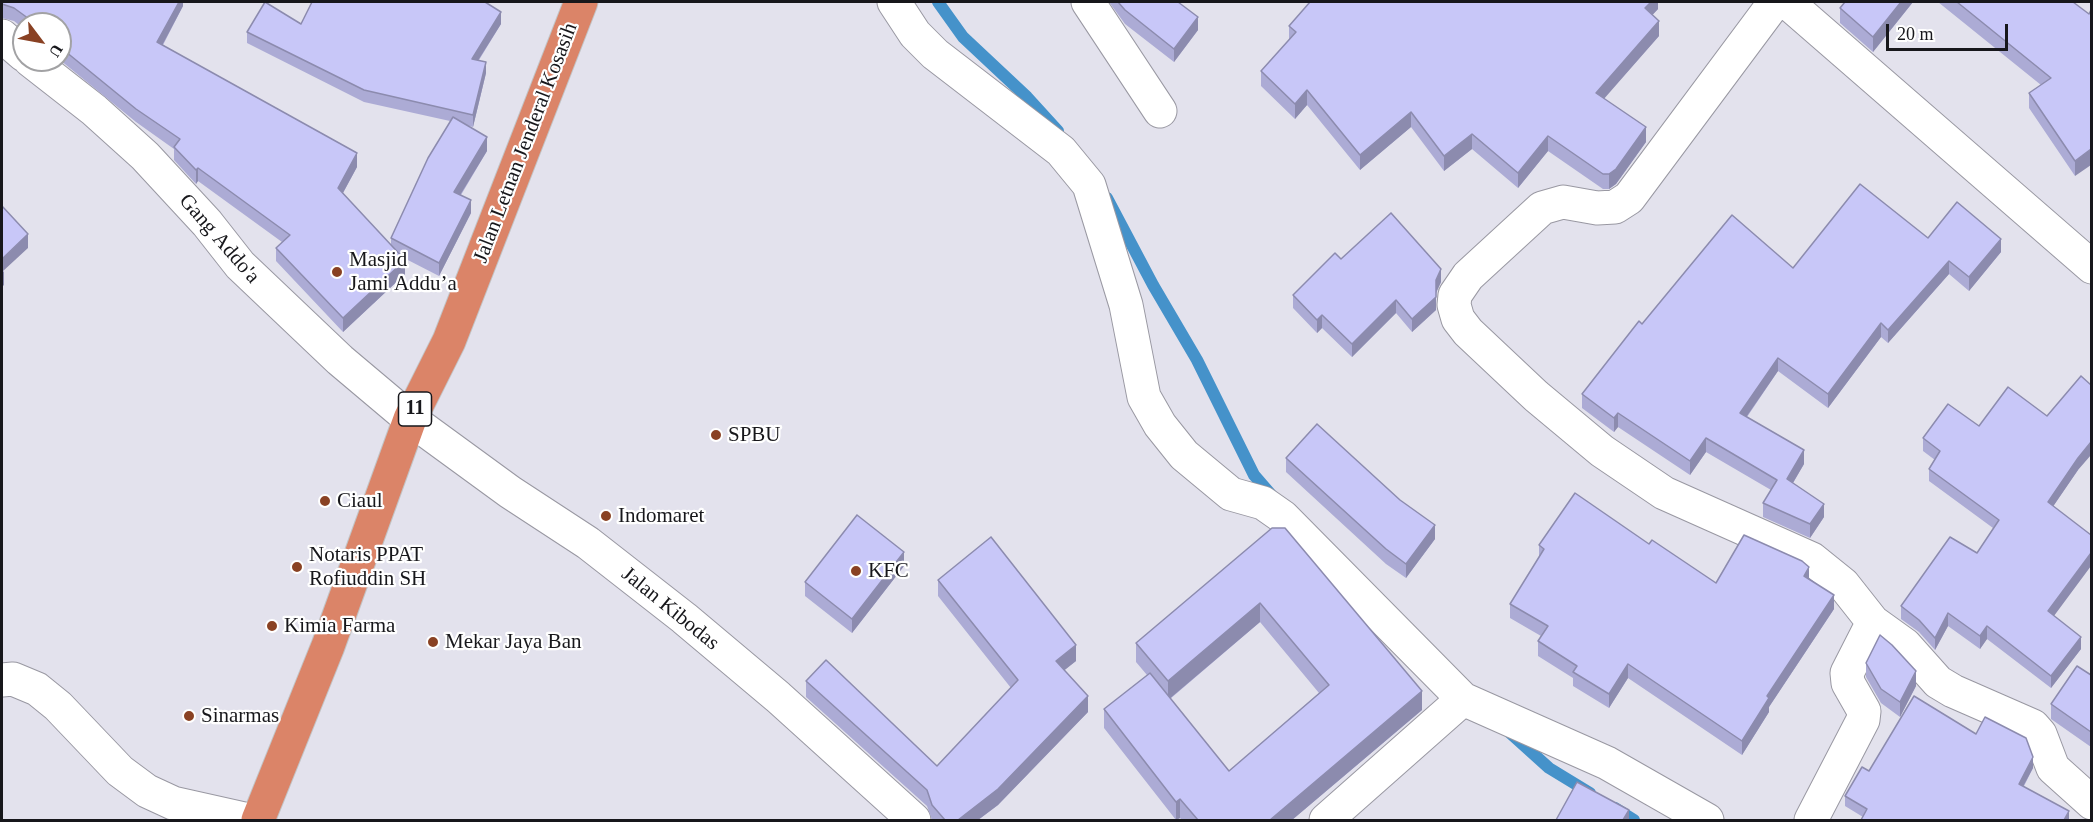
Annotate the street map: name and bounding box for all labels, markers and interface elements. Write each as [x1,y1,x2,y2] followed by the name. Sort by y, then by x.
[12,12,72,72] north arrow
[1889,12,2010,50] scale bar
[469,20,583,266] street label: Jalan Letnan Jenderal Kosasih
[1897,24,1934,44] text: 20 m
[46,41,66,60] text: U
[173,189,265,289] street label: Gang Addo'a
[349,247,457,297] place label: Masjid Jami Addu’a
[330,265,344,279] marker: Masjid Jami Addu’a
[398,392,432,426] road number: 11
[728,422,781,448] place label: SPBU
[709,428,723,442] marker: SPBU
[337,488,382,514] place label: Ciaul
[318,494,332,508] marker: Ciaul
[618,503,704,529] place label: Indomaret
[599,509,613,523] marker: Indomaret
[309,542,426,592] place label: Notaris PPAT Rofiuddin SH
[868,558,909,584] place label: KFC
[290,560,304,574] marker: Notaris PPAT Rofiuddin SH
[616,562,724,656] street label: Jalan Kibodas
[849,564,863,578] marker: KFC
[284,613,395,639] place label: Kimia Farma
[265,619,279,633] marker: Kimia Farma
[445,629,581,655] place label: Mekar Jaya Ban
[426,635,440,649] marker: Mekar Jaya Ban
[201,703,279,729] place label: Sinarmas
[182,709,196,723] marker: Sinarmas

